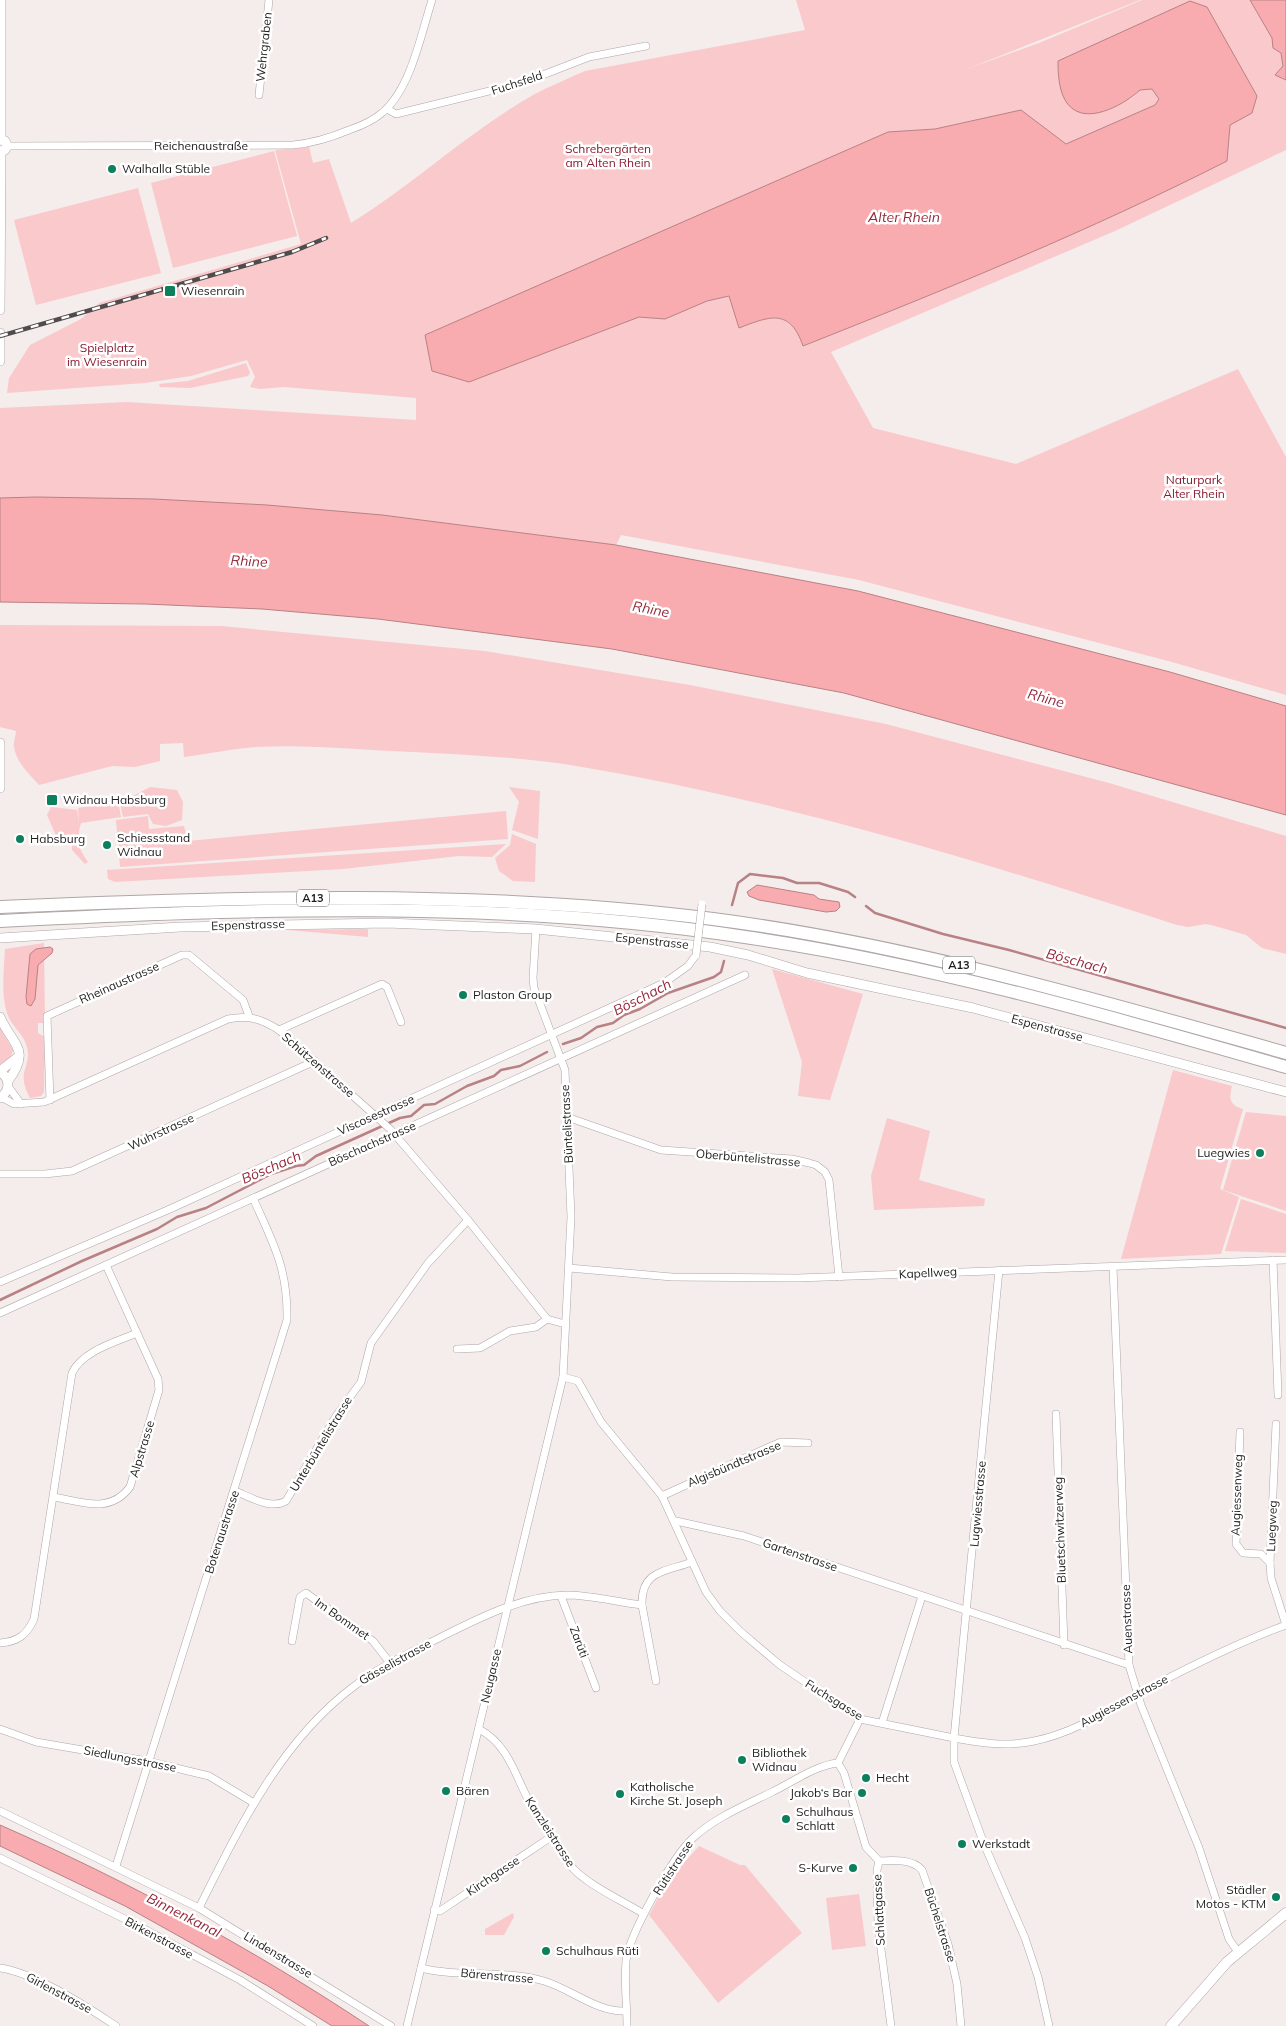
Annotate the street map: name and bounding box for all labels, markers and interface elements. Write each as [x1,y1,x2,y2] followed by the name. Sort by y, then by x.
[252,11,275,83] street label: Wehrgraben
[489,67,544,98] street label: Fuchsfeld
[154,138,248,153] street label: Reichenaustraße
[565,141,651,170] park label: Schrebergärten am Alten Rhein
[122,161,210,176] place label: Walhalla Stüble
[106,163,118,175] marker: Walhalla Stüble
[867,208,940,226] water label: Alter Rhein
[181,283,245,298] place label: Wiesenrain
[163,284,177,298] marker: Wiesenrain
[67,340,147,369] park label: Spielplatz im Wiesenrain
[1163,472,1225,501] park label: Naturpark Alter Rhein
[230,551,268,571] water label: Rhine
[631,597,671,621] water label: Rhine
[1026,685,1067,712] water label: Rhine
[63,792,166,807] place label: Widnau Habsburg
[45,793,59,807] marker: Widnau Habsburg
[117,830,190,859] place label: Schiessstand Widnau
[30,831,85,846] place label: Habsburg
[14,833,26,845] marker: Habsburg
[101,839,113,851] marker: Schiessstand Widnau
[297,890,329,906] road number: A13
[211,916,285,933] street label: Espenstrasse
[615,929,689,952] street label: Espenstrasse
[1044,944,1110,978] water label: Böschach
[943,956,975,974] road number: A13
[77,958,161,1007] street label: Rheinaustrasse
[610,975,674,1019] water label: Böschach
[473,987,552,1002] place label: Plaston Group
[457,989,469,1001] marker: Plaston Group
[1010,1011,1085,1044] street label: Espenstrasse
[279,1029,358,1100] street label: Schützenstrasse
[557,1084,576,1164] street label: Büntelistrasse
[335,1091,416,1138] street label: Viscosestrasse
[125,1110,196,1153] street label: Wuhrstrasse
[326,1118,418,1170] street label: Böschachstrasse
[695,1145,801,1170] street label: Oberbüntelistrasse
[1197,1145,1250,1160] place label: Luegwies
[238,1146,304,1188] water label: Böschach
[1254,1147,1266,1159] marker: Luegwies
[898,1263,958,1282] street label: Kapellweg
[286,1393,355,1494] street label: Unterbüntelistrasse
[126,1418,157,1479] street label: Alpstrasse
[685,1437,783,1490] street label: Algisbündtstrasse
[1228,1454,1245,1536] street label: Augiessenweg
[966,1460,989,1548] street label: Lugwiesstrasse
[1050,1477,1069,1583] street label: Bluetschwitzerweg
[201,1488,242,1575] street label: Botenaustrasse
[1263,1500,1280,1552] street label: Luegweg
[761,1535,840,1574] street label: Gartenstrasse
[1118,1584,1135,1654] street label: Auenstrasse
[312,1594,373,1643] street label: Im Bommet
[567,1624,592,1660] street label: Zarüti
[356,1636,433,1688] street label: Gässelistrasse
[477,1647,504,1705] street label: Neugasse
[1077,1671,1170,1730] street label: Augiessenstrasse
[803,1676,866,1723] street label: Fuchsgasse
[82,1742,178,1775] street label: Siedlungsstrasse
[752,1745,807,1774] place label: Bibliothek Widnau
[736,1754,748,1766] marker: Bibliothek Widnau
[876,1770,909,1785] place label: Hecht
[860,1772,872,1784] marker: Hecht
[630,1779,723,1808] place label: Katholische Kirche St. Joseph
[456,1783,489,1798] place label: Bären
[440,1785,452,1797] marker: Bären
[790,1785,853,1800] place label: Jakob‘s Bar
[856,1787,868,1799] marker: Jakob‘s Bar
[614,1788,626,1800] marker: Katholische Kirche St. Joseph
[522,1794,579,1870] street label: Kanzleistrasse
[796,1804,853,1833] place label: Schulhaus Schlatt
[780,1813,792,1825] marker: Schulhaus Schlatt
[972,1836,1030,1851] place label: Werkstadt
[649,1838,696,1898] street label: Rütistrasse
[956,1838,968,1850] marker: Werkstadt
[463,1852,522,1899] street label: Kirchgasse
[798,1860,843,1875] place label: S-Kurve
[847,1862,859,1874] marker: S-Kurve
[869,1874,888,1946] street label: Schlattgasse
[1196,1882,1267,1911] place label: Städler Motos - KTM
[921,1886,960,1964] street label: Büchelstrasse
[144,1889,225,1942] water label: Binnenkanal
[1270,1891,1282,1903] marker: Städler Motos - KTM
[123,1913,196,1962] street label: Birkenstrasse
[241,1928,315,1981] street label: Lindenstrasse
[556,1943,639,1958] place label: Schulhaus Rüti
[540,1945,552,1957] marker: Schulhaus Rüti
[460,1965,534,1986] street label: Bärenstrasse
[24,1969,95,2016] street label: Girlenstrasse

